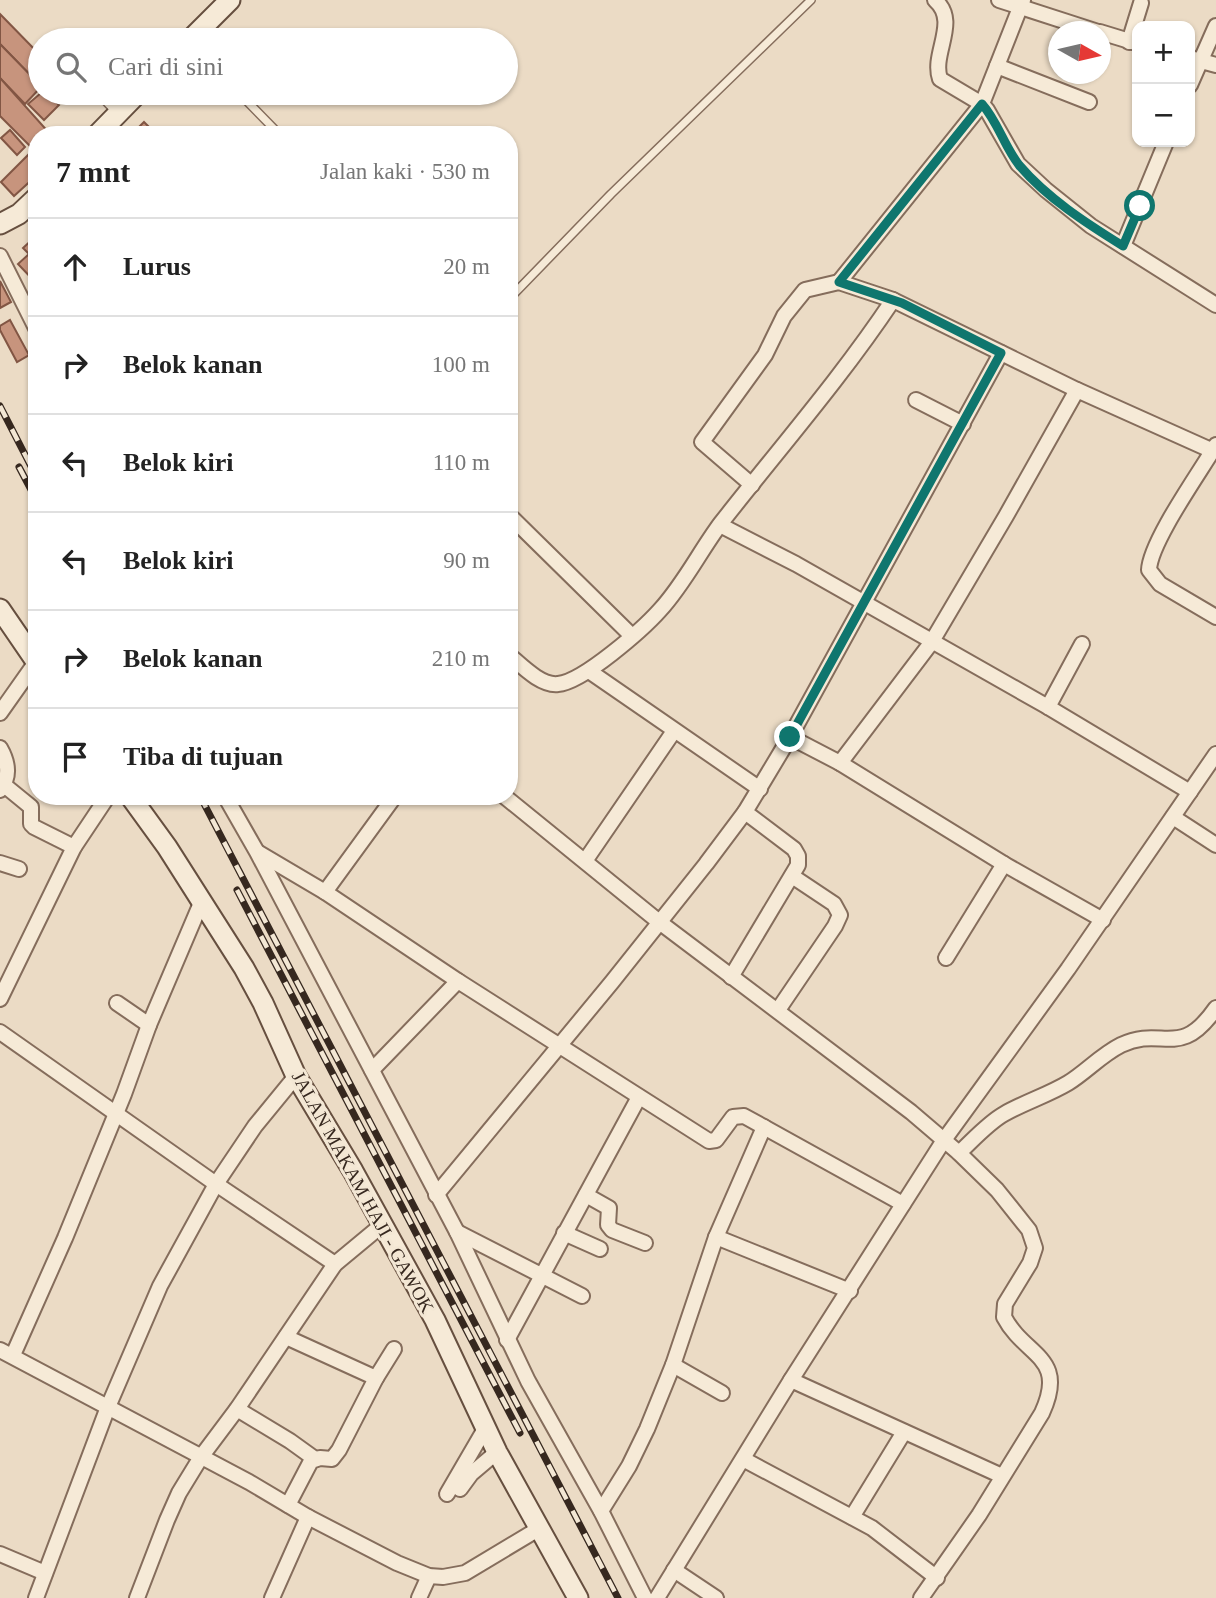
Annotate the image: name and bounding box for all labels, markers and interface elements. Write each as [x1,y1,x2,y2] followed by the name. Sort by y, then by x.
[1048,21,1111,84] north arrow
[1132,21,1195,147] map controls
[1132,21,1195,84] button: +
[28,28,518,105] search box
[52,48,90,86] icon: search
[108,52,224,81] text: Cari di sini
[1132,84,1195,147] button: −
[56,155,130,188] text: 7 mnt
[320,159,490,184] text: Jalan kaki · 530 m
[1124,190,1155,221] route start
[56,248,94,286] icon: ahead
[123,252,191,281] text: Lurus
[443,254,490,279] text: 20 m
[56,346,94,384] icon: right
[123,350,262,379] text: Belok kanan
[432,352,490,377] text: 100 m
[56,444,94,482] icon: left
[123,448,234,477] text: Belok kiri
[433,450,490,475] text: 110 m
[56,542,94,580] icon: left
[123,546,234,575] text: Belok kiri
[443,548,490,573] text: 90 m
[56,640,94,678] icon: right
[123,644,262,673] text: Belok kanan
[432,646,490,671] text: 210 m
[774,721,805,752] route end
[56,738,94,776] icon: arrive
[123,742,283,771] text: Tiba di tujuan
[288,1068,438,1317] street label: JALAN MAKAM HAJI - GAWOK

